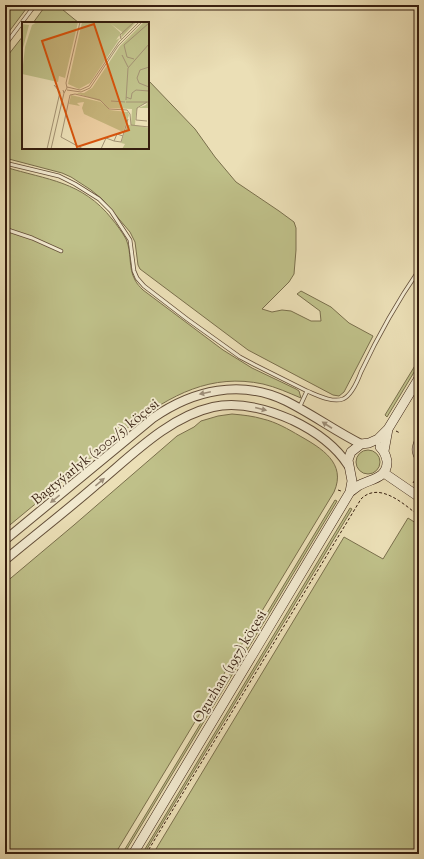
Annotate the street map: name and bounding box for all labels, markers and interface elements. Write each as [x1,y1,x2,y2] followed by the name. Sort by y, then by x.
[22,22,149,149] inset map
[199,391,211,397] one-way arrow
[28,395,164,510] street label: Bagtyýarlyk (2002/5) köçesi
[256,406,268,412] one-way arrow
[322,421,332,429] one-way arrow
[95,478,105,487] one-way arrow
[49,495,60,504] one-way arrow
[189,607,272,727] street label: Oguzhan (1957) köçesi

